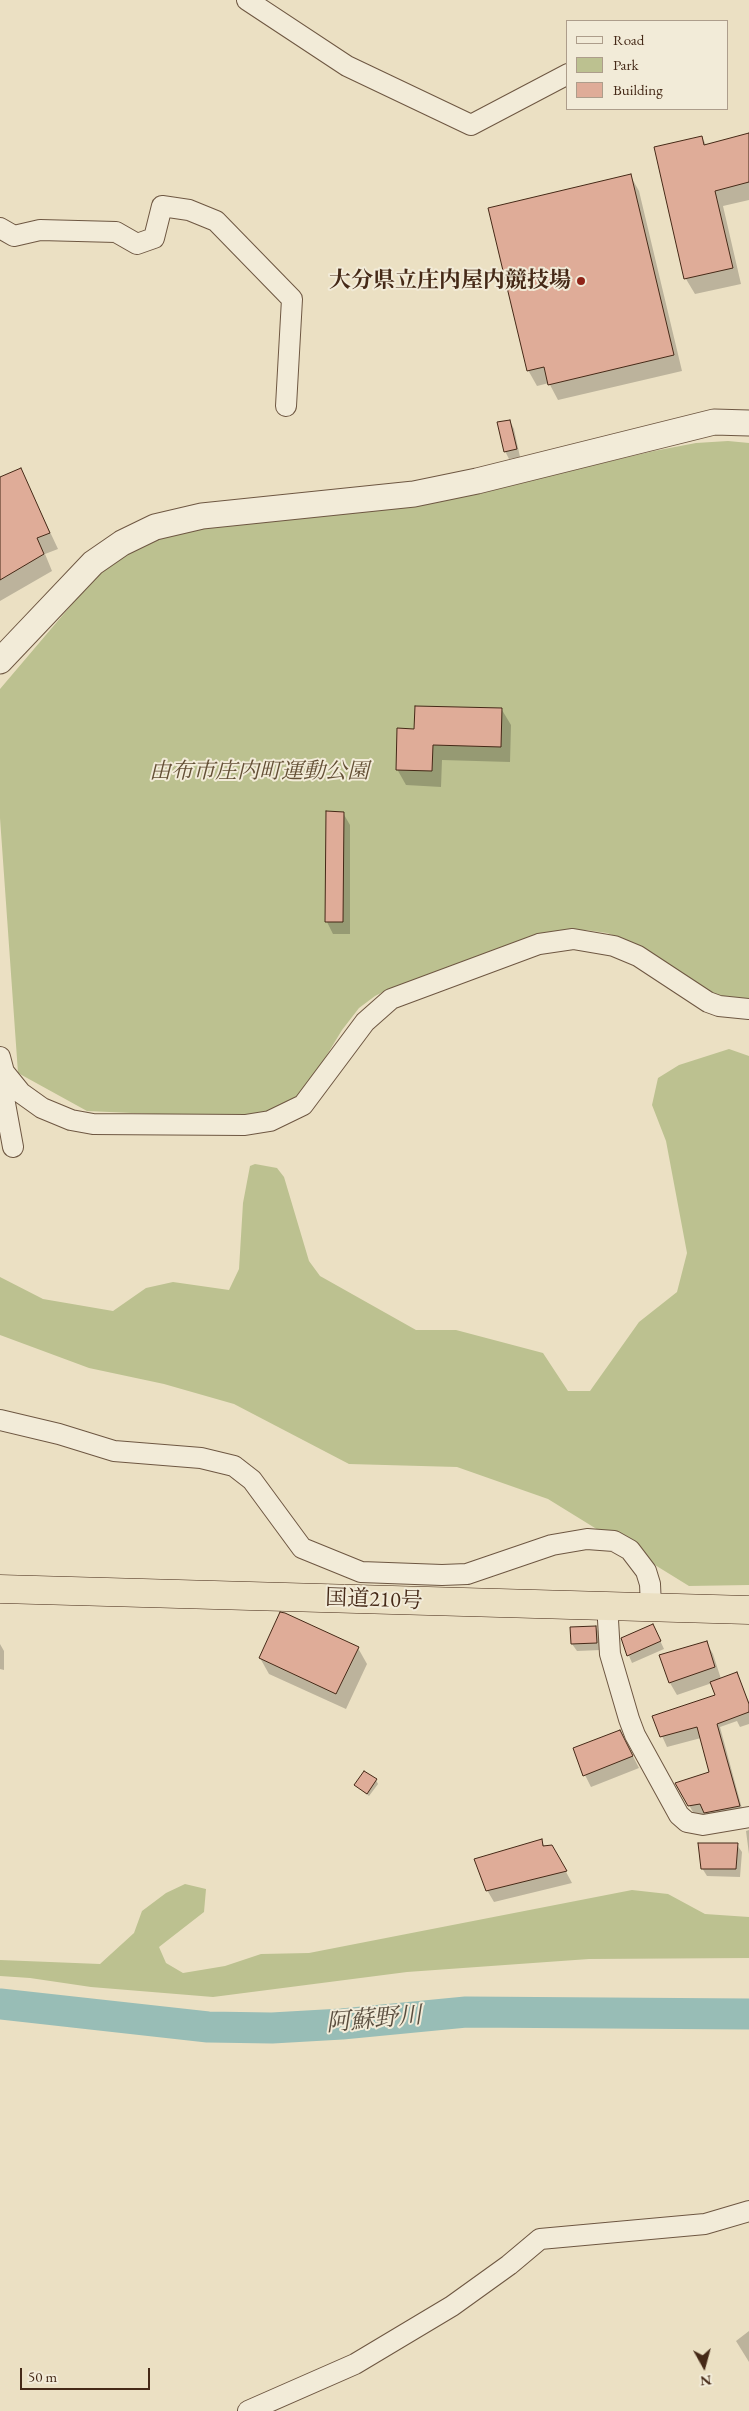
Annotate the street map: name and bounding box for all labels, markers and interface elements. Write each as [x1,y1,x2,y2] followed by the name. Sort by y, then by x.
[566,20,729,110] legend
[613,30,644,49] text: Road
[613,55,639,74] text: Park
[613,80,663,99] text: Building
[329,268,571,294] place label: 大分県立庄内屋内競技場
[575,275,587,287] marker: 大分県立庄内屋内競技場
[149,759,369,785] park label: 由布市庄内町運動公園
[325,1585,423,1615] street label: 国道210号
[325,2001,423,2039] water label: 阿蘇野川
[679,2341,729,2391] north arrow
[22,2358,152,2390] scale bar
[28,2367,57,2386] text: 50 m
[699,2371,713,2391] text: N

